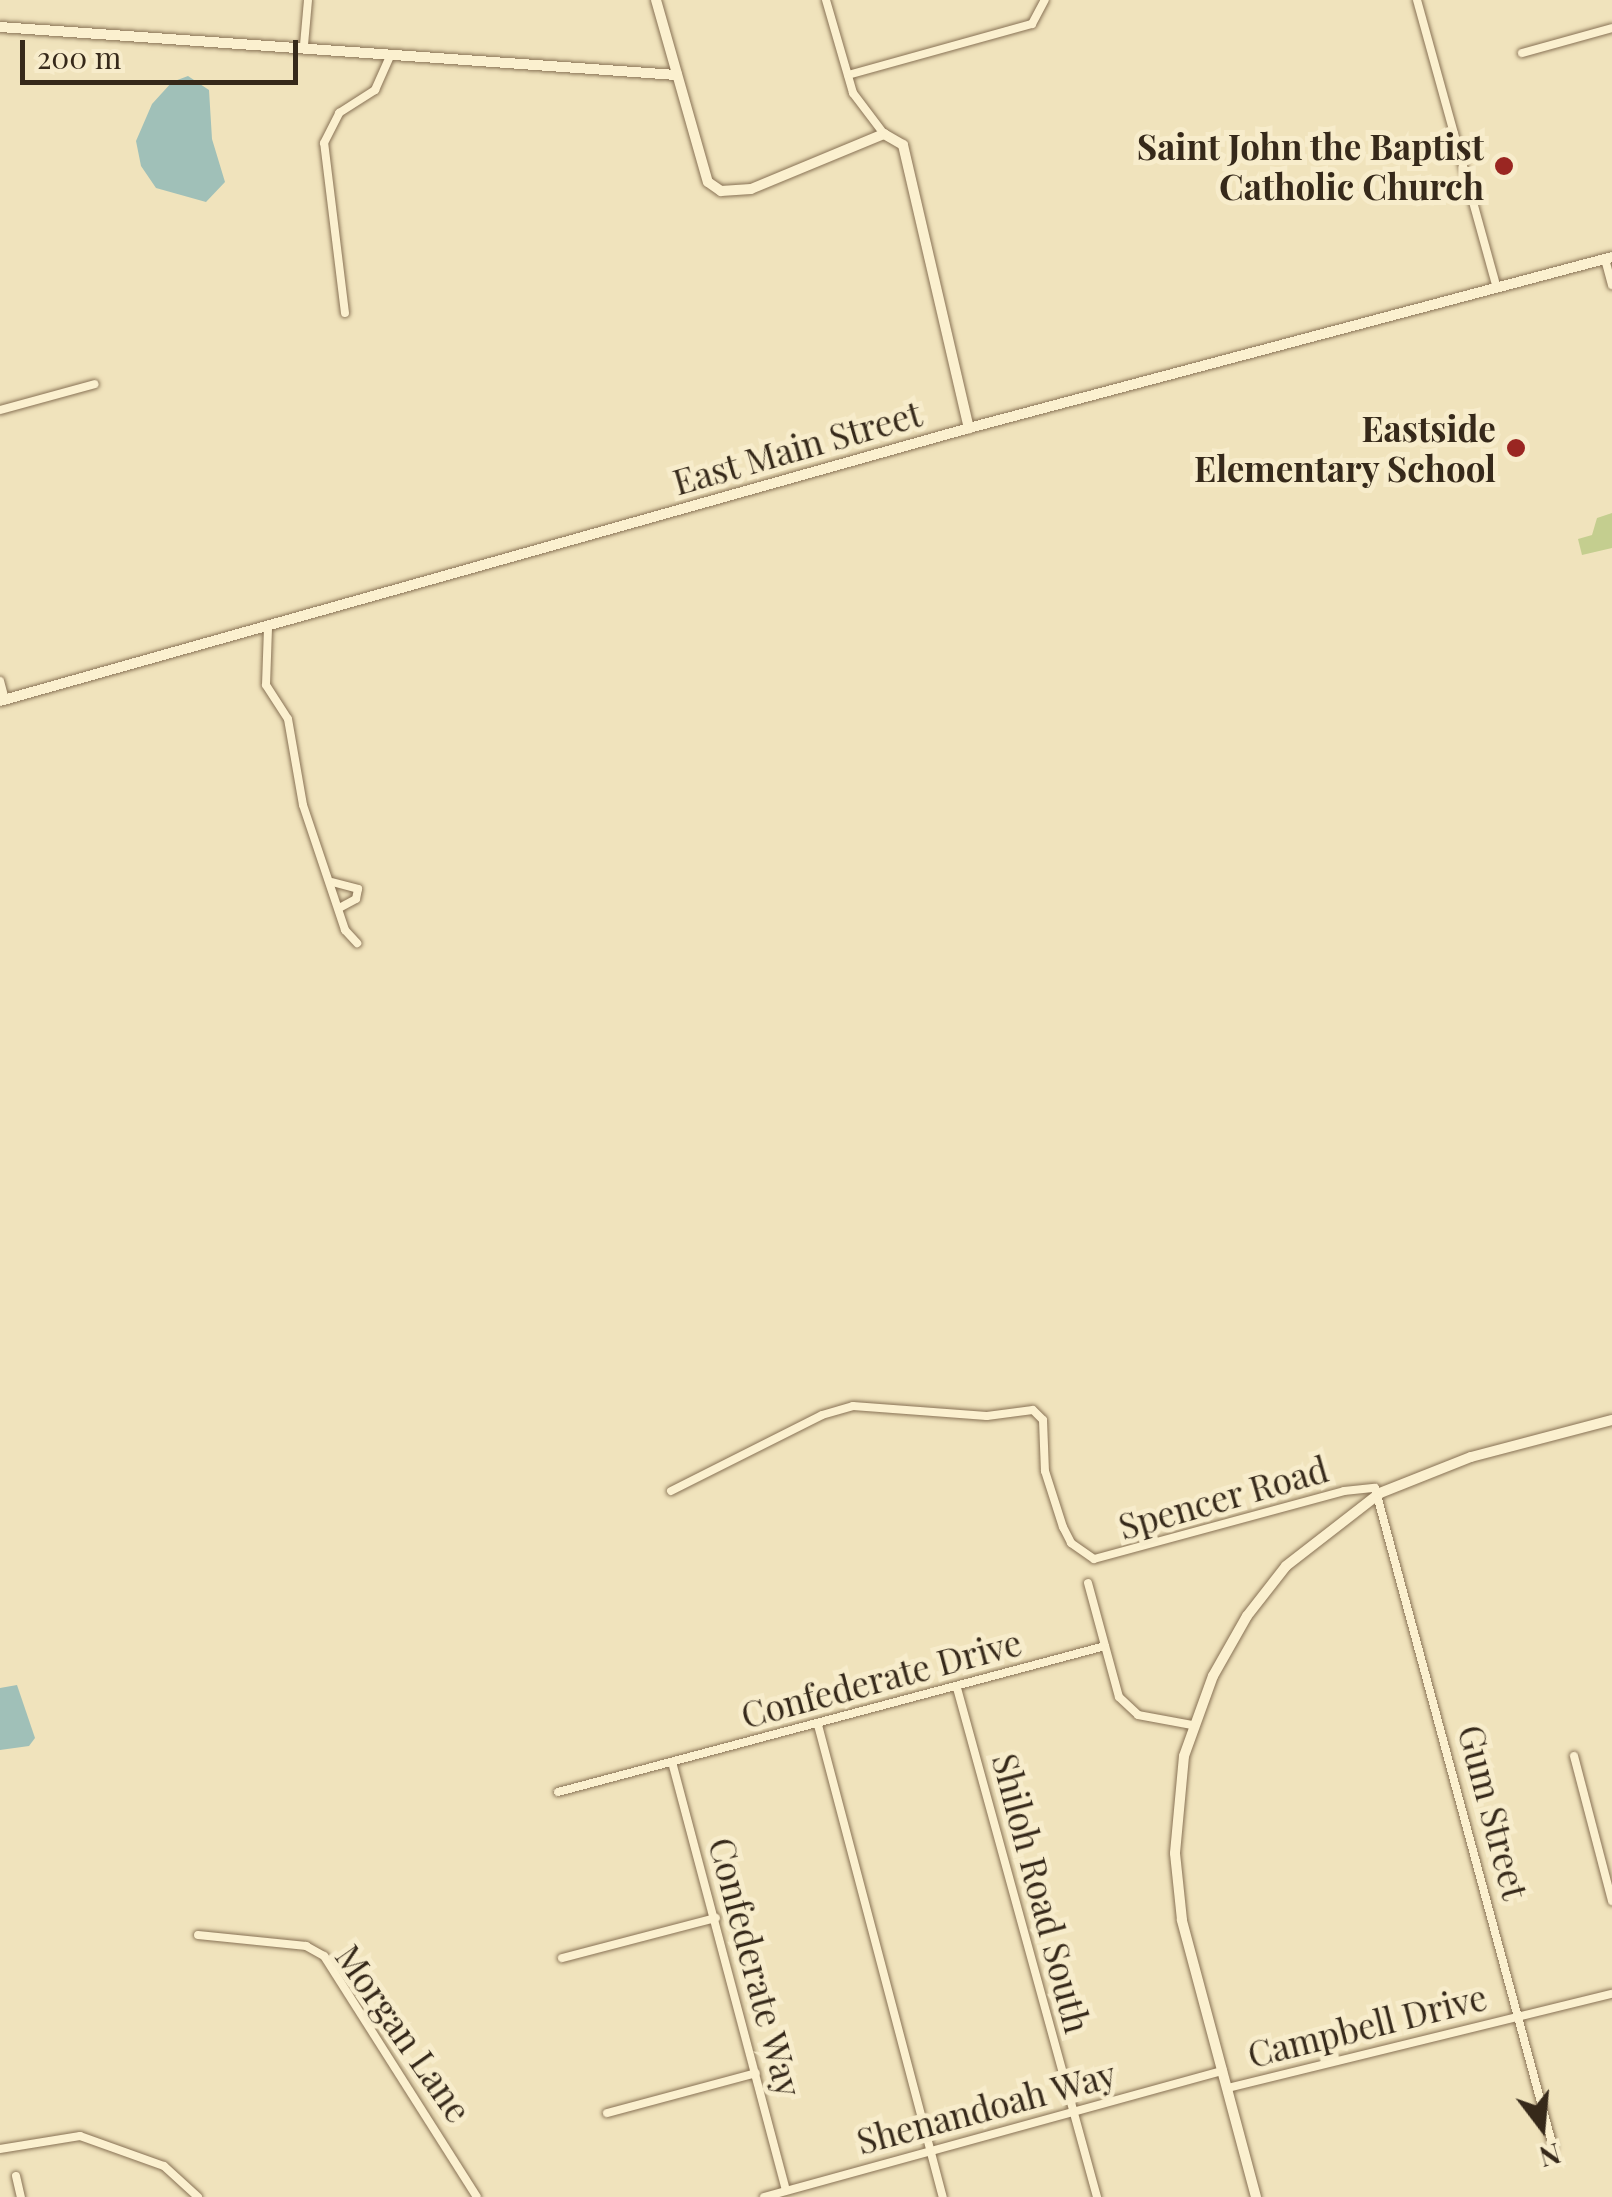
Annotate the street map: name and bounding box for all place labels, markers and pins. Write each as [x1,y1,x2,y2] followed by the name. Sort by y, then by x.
[1136,125,1484,207] place label: Saint John the Baptist Catholic Church
[1493,155,1515,177] marker: Saint John the Baptist Catholic Church
[1193,407,1496,489] place label: Eastside Elementary School
[1505,437,1527,459] marker: Eastside Elementary School

